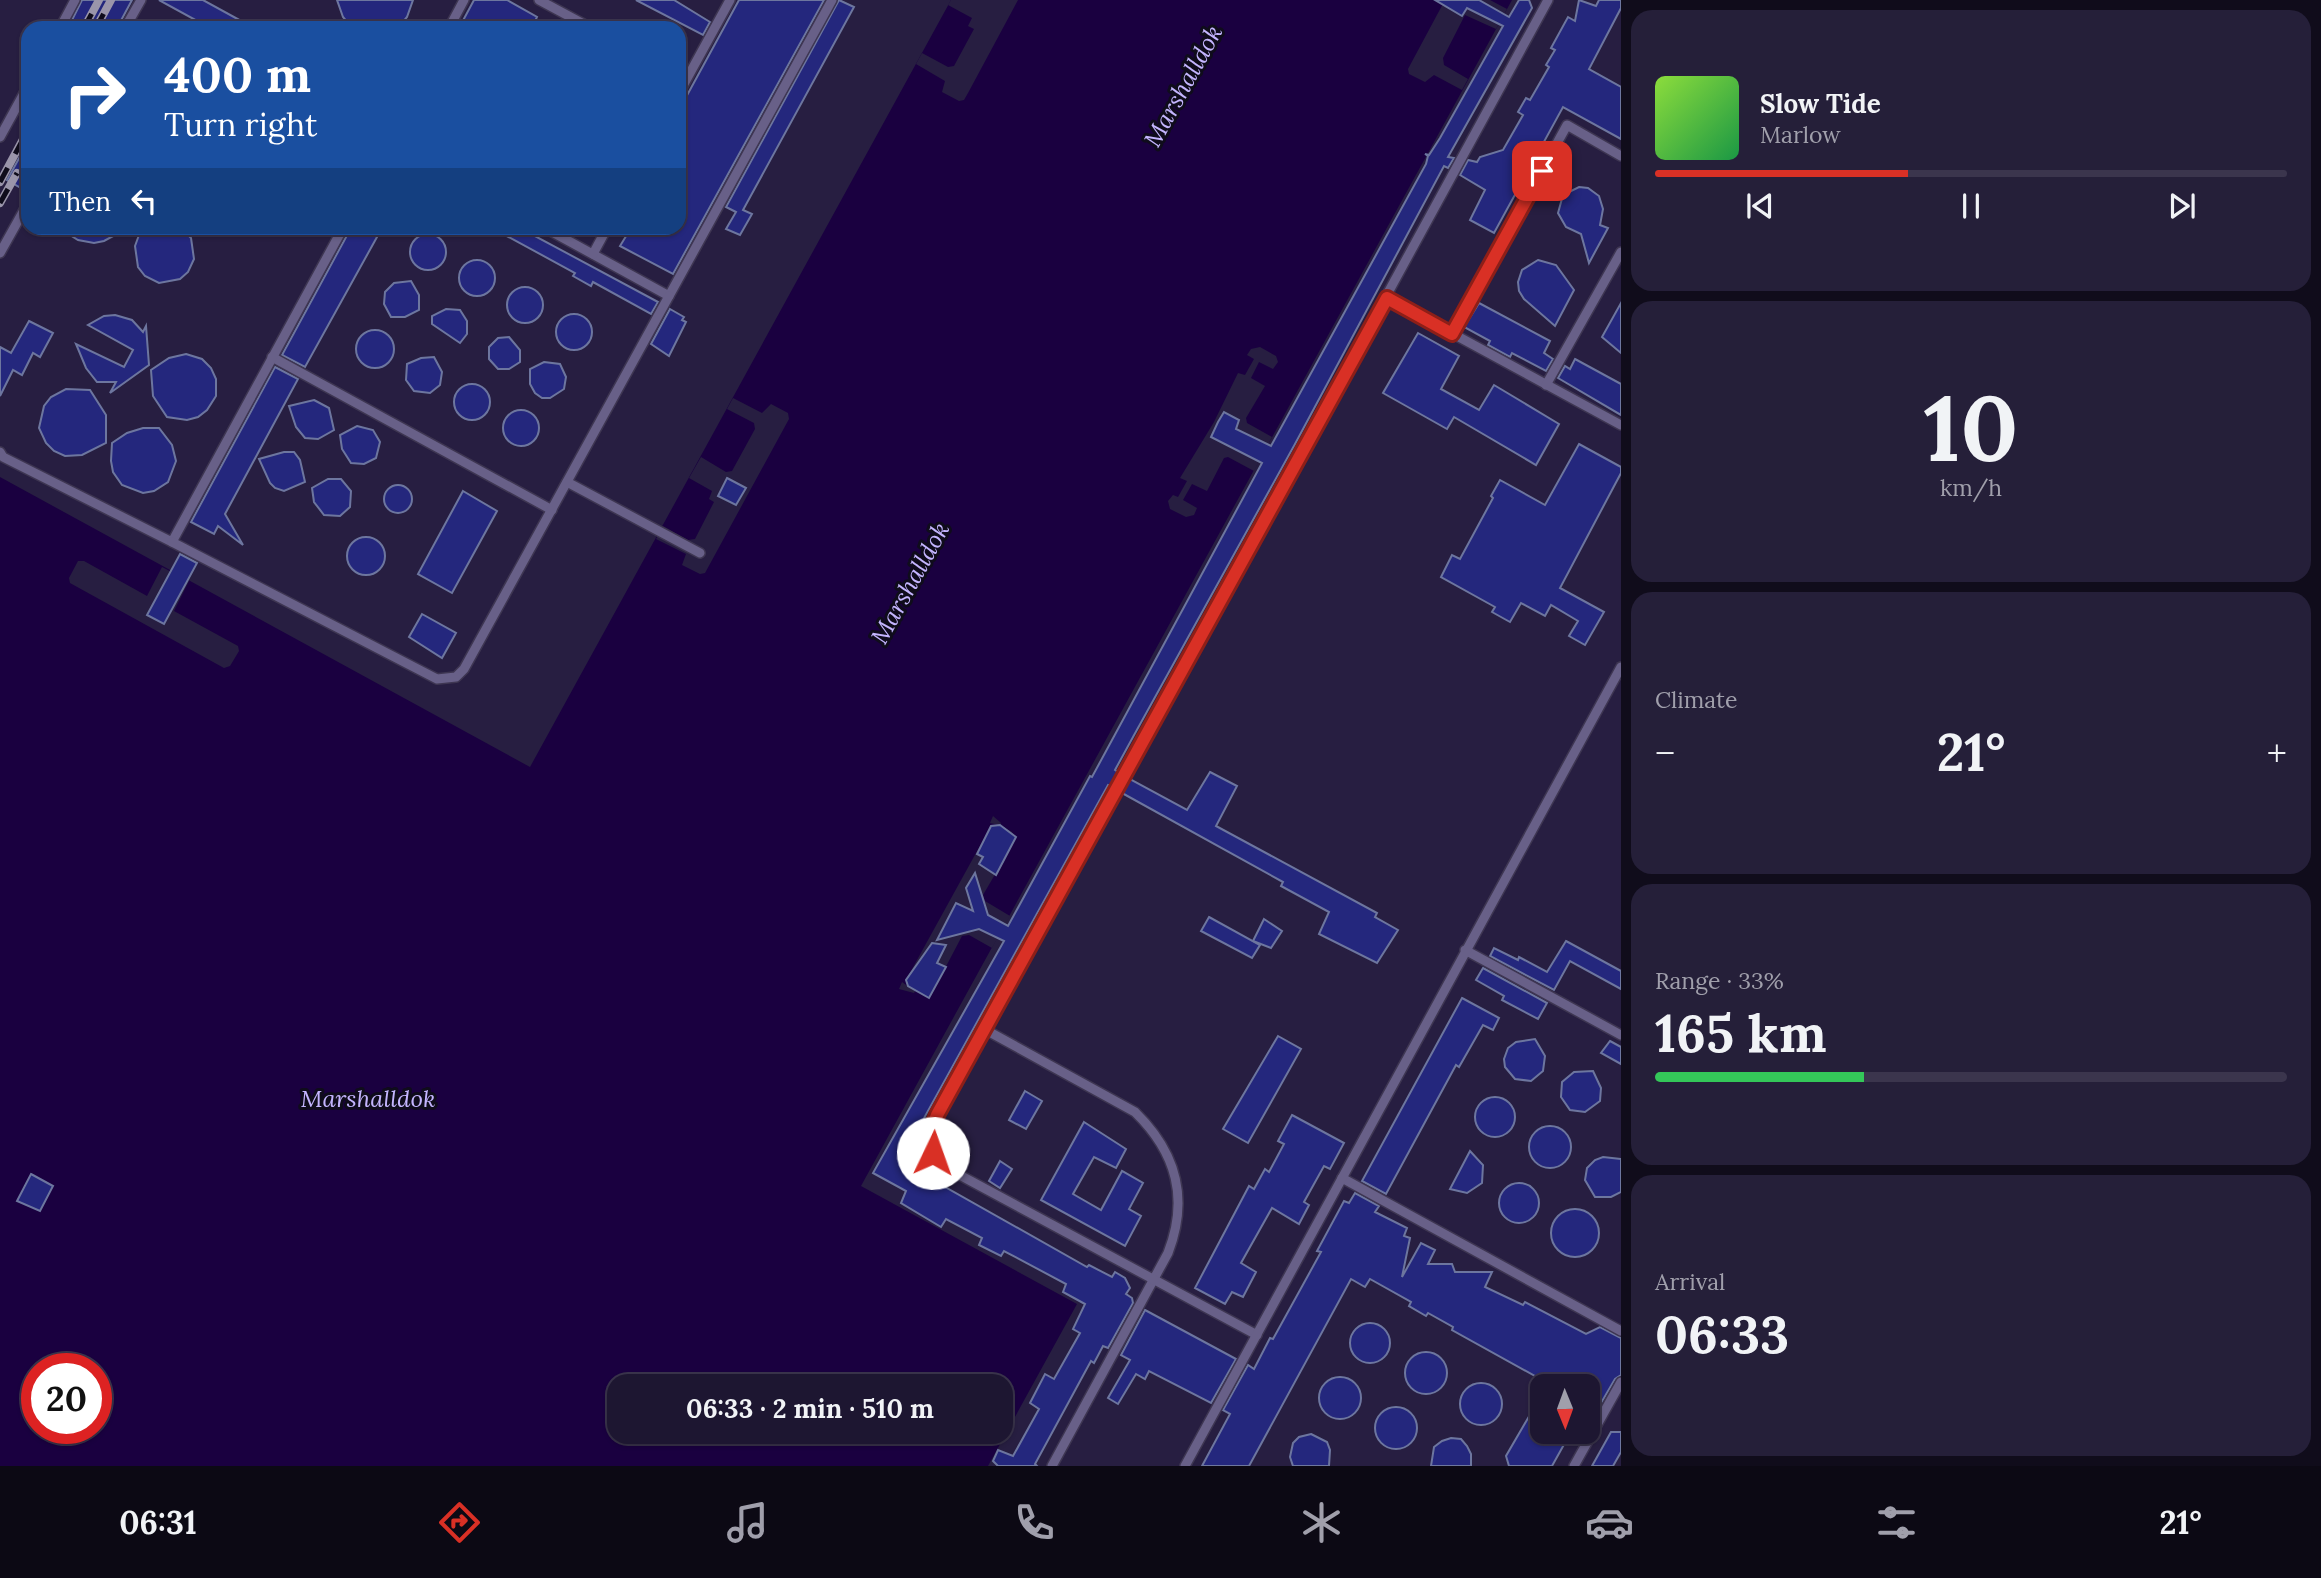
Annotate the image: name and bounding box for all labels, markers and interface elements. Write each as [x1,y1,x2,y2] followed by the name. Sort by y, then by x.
[1137,20,1229,152] water label: Marshalldok
[164,43,311,105] text: 400 m
[49,49,140,140] icon: right
[1760,87,1881,120] text: Slow Tide
[164,104,317,145] text: Turn right
[1760,120,1841,149] text: Marlow
[1512,141,1572,201] pin
[1523,152,1561,190] icon: arrive
[125,182,163,220] icon: left
[49,185,111,218] text: Then
[1741,187,1779,225] icon: previous
[1952,187,1990,225] icon: pause
[2163,187,2201,225] icon: next
[1924,369,2018,486] text: 10
[1940,473,2002,502] text: km/h
[864,517,956,649] water label: Marshalldok
[1655,685,1737,714] text: Climate
[1937,719,2005,785] text: 21°
[1655,729,1675,777] text: −
[2267,729,2287,777] text: +
[1655,966,1784,995] text: Range · 33%
[1655,1000,1827,1066] text: 165 km
[301,1083,435,1114] water label: Marshalldok
[896,1116,970,1190] position arrow
[1655,1267,1725,1296] text: Arrival
[1655,1301,1789,1367] text: 06:33
[21,1353,112,1444] speed limit sign: 20
[1530,1374,1600,1444] north arrow
[1530,1374,1600,1444] map controls
[686,1392,934,1425] text: 06:33 · 2 min · 510 m
[435,1498,484,1547] icon: directions
[723,1498,772,1547] icon: music
[1010,1498,1059,1547] icon: phone
[1297,1498,1346,1547] icon: climate
[1585,1498,1634,1547] icon: car
[1872,1498,1921,1547] icon: filters
[119,1502,197,1543] text: 06:31
[2159,1502,2202,1543] text: 21°

